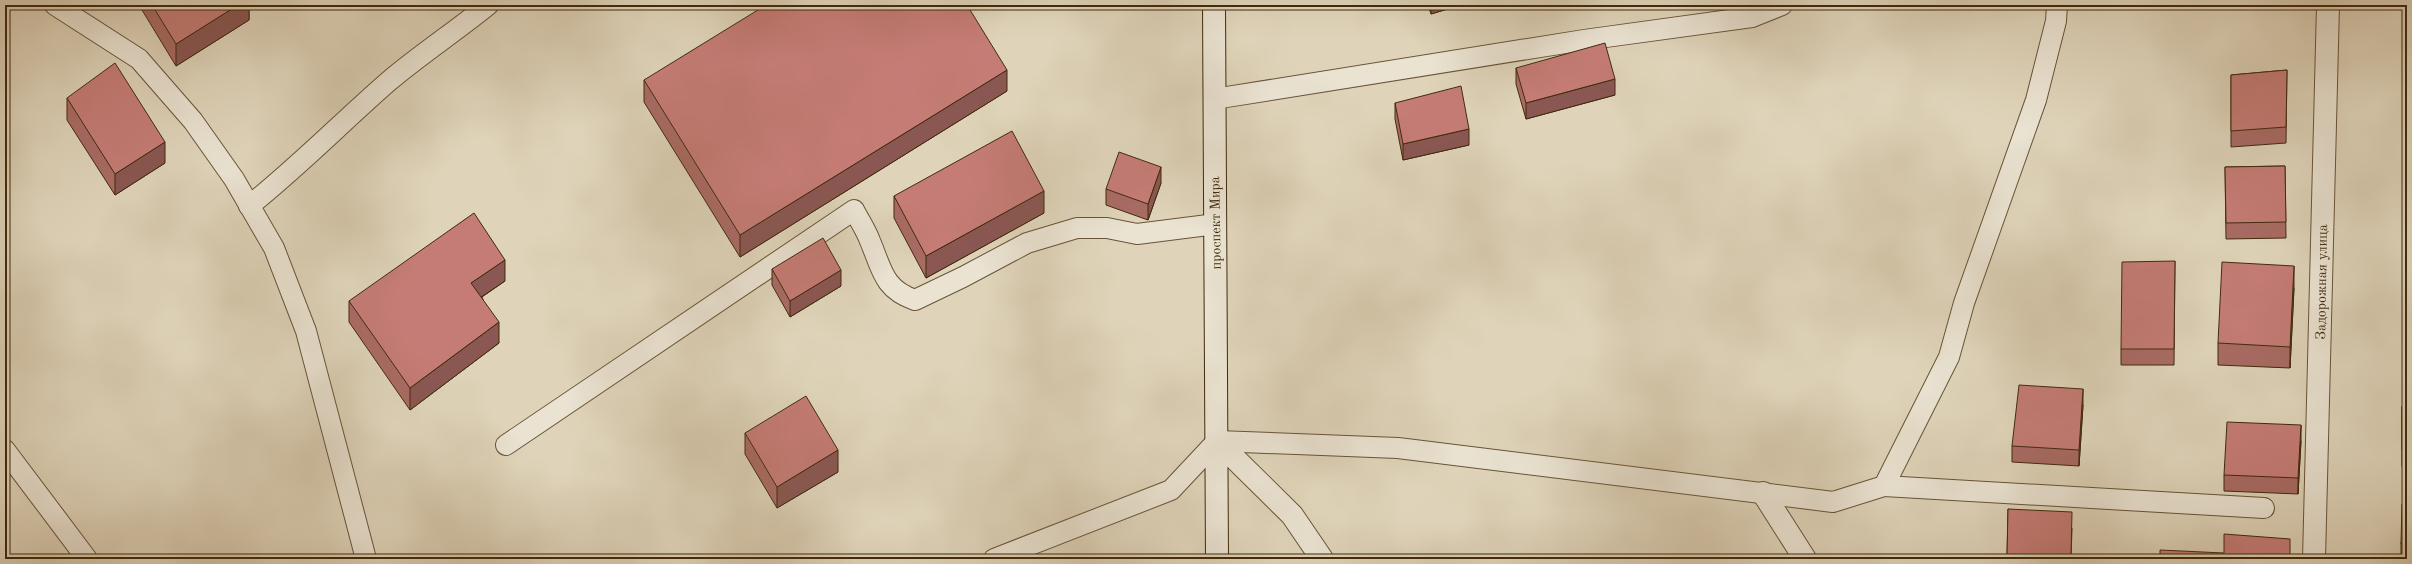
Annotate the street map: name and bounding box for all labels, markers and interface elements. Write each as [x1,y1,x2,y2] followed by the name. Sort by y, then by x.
[1208,176,1224,270] street label: проспект Мира
[2314,224,2330,340] street label: Задорожная улица

